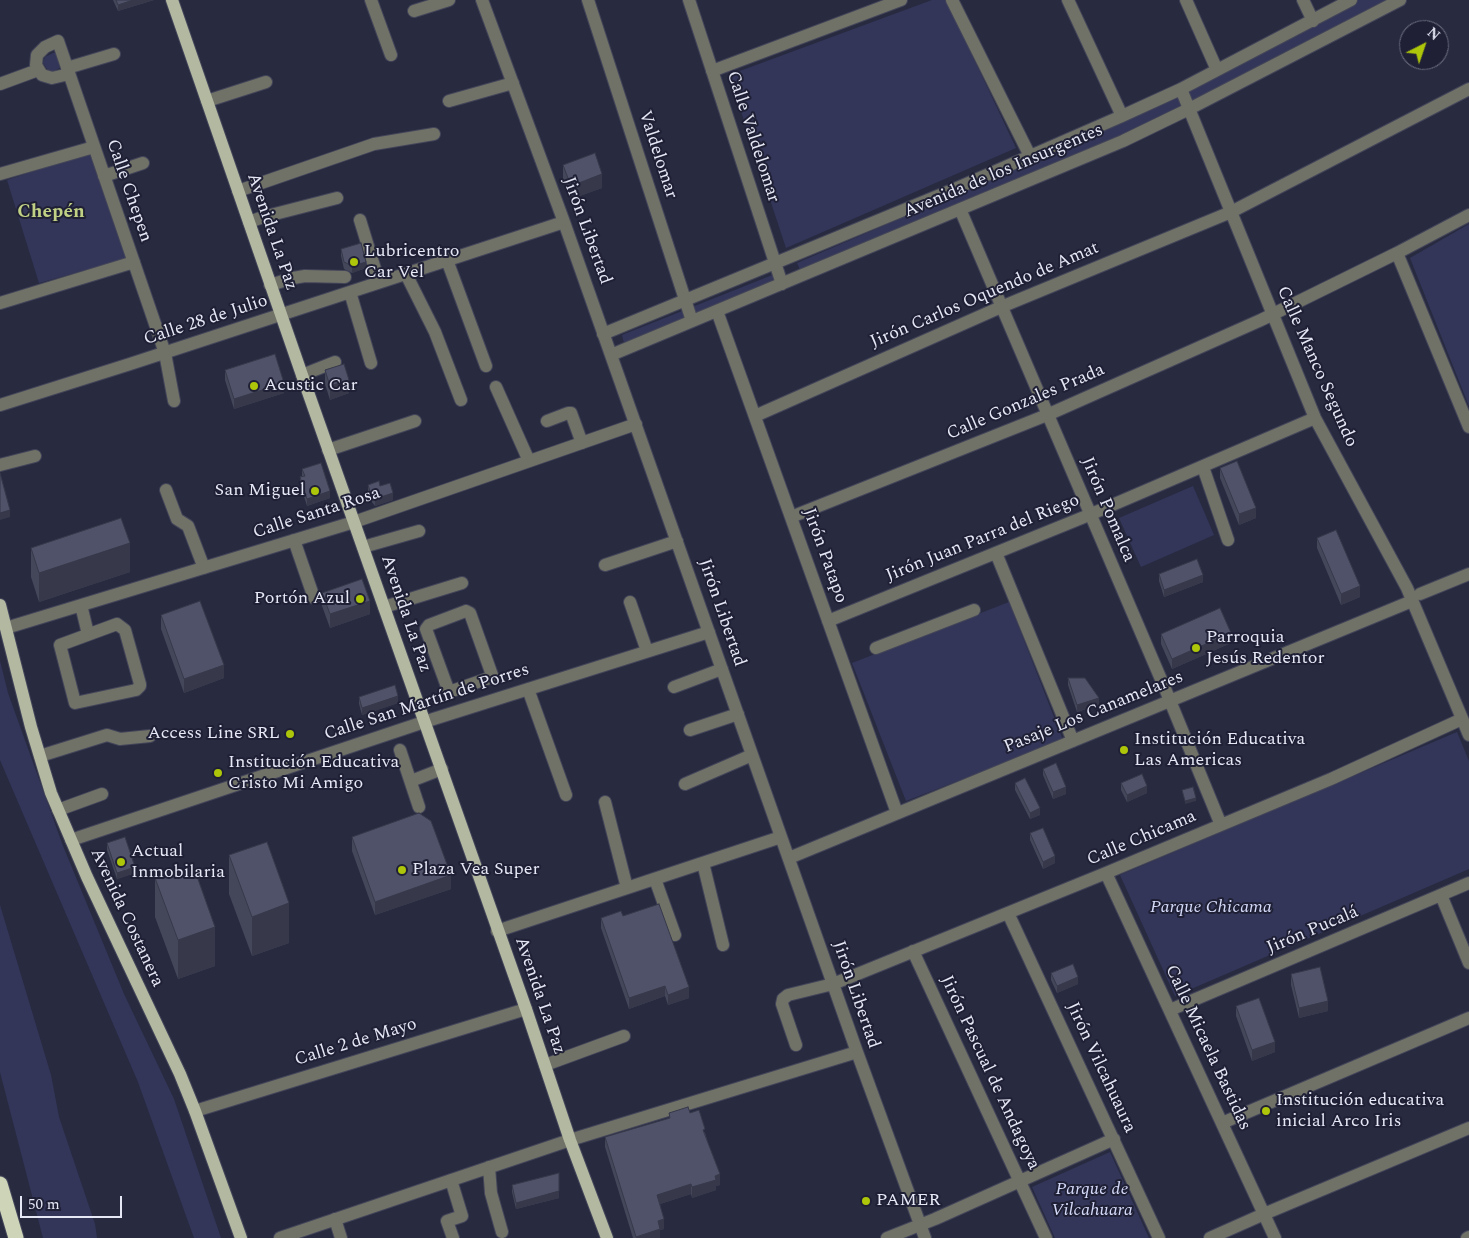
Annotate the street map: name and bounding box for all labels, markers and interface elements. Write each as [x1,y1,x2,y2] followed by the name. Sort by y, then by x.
[1399,20,1449,70] north arrow
[1422,22,1445,46] text: N
[721,68,783,206] street label: Calle Valdelomar
[633,108,681,202] street label: Valdelomar
[901,120,1107,224] street label: Avenida de los Insurgentes
[100,137,156,245] street label: Calle Chepen
[241,171,301,293] street label: Avenida La Paz
[557,174,615,288] street label: Jirón Libertad
[17,202,85,224] district label: Chepén
[868,238,1102,354] street label: Jirón Carlos Oquendo de Amat
[364,241,460,284] place label: Lubricentro Car Vel
[348,256,360,268] marker: Lubricentro Car Vel
[1271,283,1361,451] street label: Calle Manco Segundo
[141,291,271,351] street label: Calle 28 de Julio
[944,360,1108,446] street label: Calle Gonzales Prada
[264,375,358,397] place label: Acustic Car
[248,380,260,392] marker: Acustic Car
[1075,454,1139,566] street label: Jirón Pomalca
[214,480,305,502] place label: San Miguel
[251,483,383,545] street label: Calle Santa Rosa
[309,485,321,497] marker: San Miguel
[883,490,1083,588] street label: Jirón Juan Parra del Riego
[797,506,851,606] street label: Jirón Patapo
[375,553,435,675] street label: Avenida La Paz
[692,556,750,670] street label: Jirón Libertad
[254,588,350,610] place label: Portón Azul
[354,593,366,605] marker: Portón Azul
[1206,627,1325,670] place label: Parroquia Jesús Redentor
[1190,642,1202,654] marker: Parroquia Jesús Redentor
[322,660,532,746] street label: Calle San Martín de Porres
[1001,667,1187,759] street label: Pasaje Los Canamelares
[148,723,280,745] place label: Access Line SRL
[284,728,296,740] marker: Access Line SRL
[1134,729,1305,772] place label: Institución Educativa Las Americas
[1118,744,1130,756] marker: Institución Educativa Las Americas
[228,752,399,794] place label: Institución Educativa Cristo Mi Amigo
[212,767,224,779] marker: Institución Educativa Cristo Mi Amigo
[1084,806,1200,872] street label: Calle Chicama
[131,841,225,884] place label: Actual Inmobilaria
[84,845,168,991] street label: Avenida Costanera
[115,856,127,868] marker: Actual Inmobilaria
[412,859,540,881] place label: Plaza Vea Super
[396,864,408,876] marker: Plaza Vea Super
[1150,897,1272,919] park label: Parque Chicama
[1264,902,1362,960] street label: Jirón Pucalá
[509,935,569,1057] street label: Avenida La Paz
[826,938,884,1052] street label: Jirón Libertad
[1159,962,1255,1134] street label: Calle Micaela Bastidas
[934,972,1044,1174] street label: Jirón Pascual de Andagoya
[1060,999,1140,1137] street label: Jirón Vilcahuaura
[292,1014,420,1072] street label: Calle 2 de Mayo
[1276,1090,1444,1132] place label: Institución educativa inicial Arco Iris
[1260,1105,1272,1117] marker: Institución educativa inicial Arco Iris
[1051,1179,1133,1222] park label: Parque de Vilcahuara
[22,1186,125,1218] scale bar
[876,1190,940,1212] place label: PAMER
[28,1193,60,1216] text: 50 m
[860,1195,872,1207] marker: PAMER

